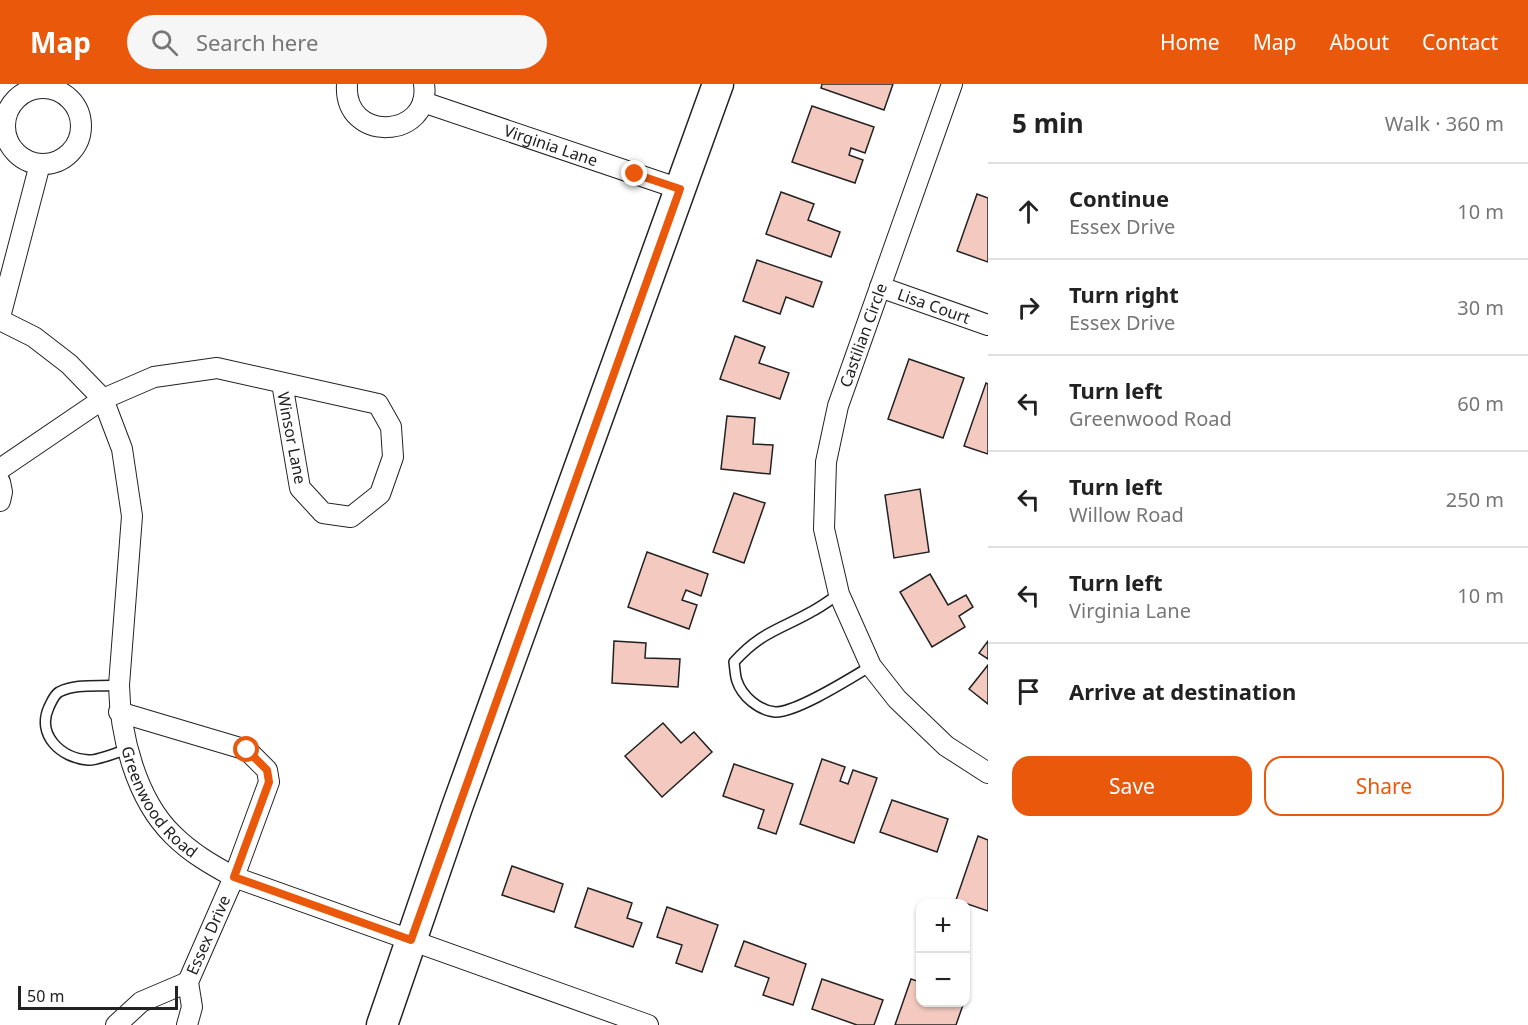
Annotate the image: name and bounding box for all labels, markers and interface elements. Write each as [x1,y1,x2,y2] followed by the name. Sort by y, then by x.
[127,15,547,69] search box
[30,23,91,61] text: Map
[148,26,181,59] icon: search
[196,27,318,57] text: Search here
[1160,28,1220,56] text: Home
[1253,28,1296,56] text: Map
[1329,28,1389,56] text: About
[1422,28,1498,56] text: Contact
[1012,105,1084,141] text: 5 min
[1385,110,1504,137] text: Walk · 360 m
[501,119,601,171] street label: Virginia Lane
[621,160,647,186] route end
[1069,183,1169,213] text: Continue
[1012,195,1045,228] icon: ahead
[1457,198,1504,225] text: 10 m
[1069,213,1175,240] text: Essex Drive
[1069,279,1179,309] text: Turn right
[834,280,892,390] street label: Castilian Circle
[895,283,973,329] street label: Lisa Court
[1012,291,1045,324] icon: right
[1457,294,1504,321] text: 30 m
[1069,309,1175,336] text: Essex Drive
[1069,375,1163,405] text: Turn left
[1012,387,1045,420] icon: left
[272,390,312,486] street label: Winsor Lane
[1457,390,1504,417] text: 60 m
[1069,405,1232,432] text: Greenwood Road
[1069,471,1163,501] text: Turn left
[1012,483,1045,516] icon: left
[1446,486,1504,513] text: 250 m
[1069,501,1184,528] text: Willow Road
[1069,567,1163,597] text: Turn left
[1012,579,1045,612] icon: left
[1457,582,1504,609] text: 10 m
[1069,597,1191,624] text: Virginia Lane
[1012,675,1045,708] icon: arrive
[1069,676,1296,706] text: Arrive at destination
[233,736,259,762] route start
[116,744,202,863] street label: Greenwood Road
[1012,756,1252,816] button: Save
[1264,756,1504,816] button: Share
[181,892,235,978] street label: Essex Drive
[916,899,970,1007] map controls
[916,899,970,953] button: +
[916,953,970,1007] button: −
[18,983,178,1010] scale bar
[27,985,64,1007] text: 50 m

